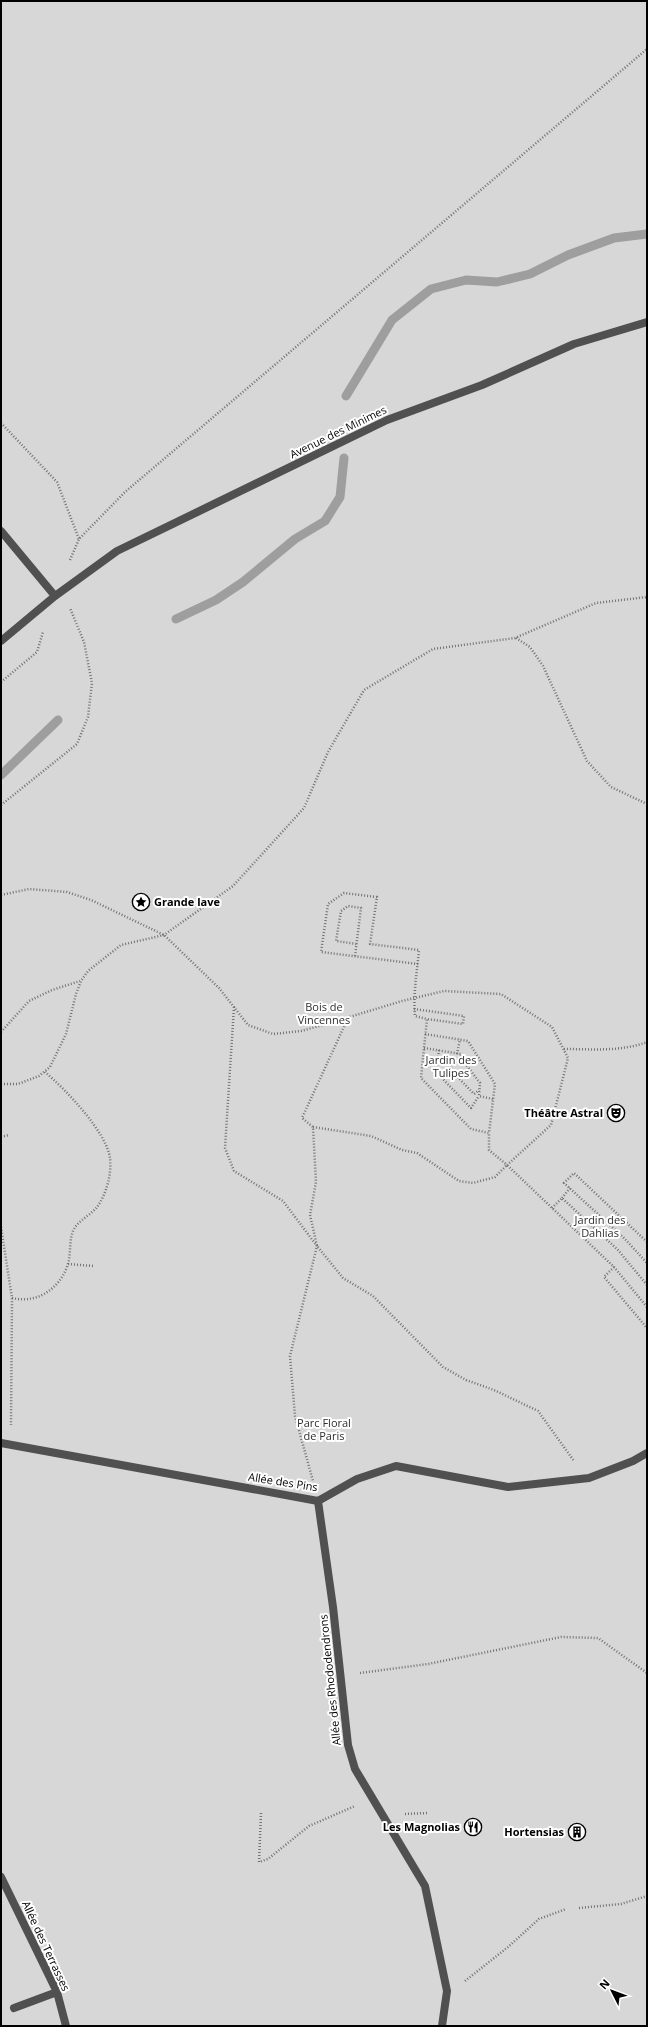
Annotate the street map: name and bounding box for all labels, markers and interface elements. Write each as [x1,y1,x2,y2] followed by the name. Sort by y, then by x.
[287,402,389,462] street label: Avenue des Minimes
[131,892,151,912] place icon: Grande lave
[154,894,220,909] place label: Grande lave
[298,999,350,1027] park label: Bois de Vincennes
[425,1052,476,1080] park label: Jardin des Tulipes
[606,1103,626,1123] theatre icon: Théâtre Astral
[524,1105,603,1120] place label: Théâtre Astral
[574,1212,625,1240] park label: Jardin des Dahlias
[297,1415,351,1443] park label: Parc Floral de Paris
[247,1469,319,1494] street label: Allée des Pins
[315,1614,344,1746] street label: Allée des Rhododendrons
[463,1817,483,1837] restaurant icon: Les Magnolias
[383,1819,461,1834] place label: Les Magnolias
[567,1822,587,1842] building icon: Hortensias
[504,1824,565,1839] place label: Hortensias
[19,1898,74,1993] street label: Allée des Terrasses
[592,1971,632,2011] north arrow
[596,1976,613,1992] text: N

